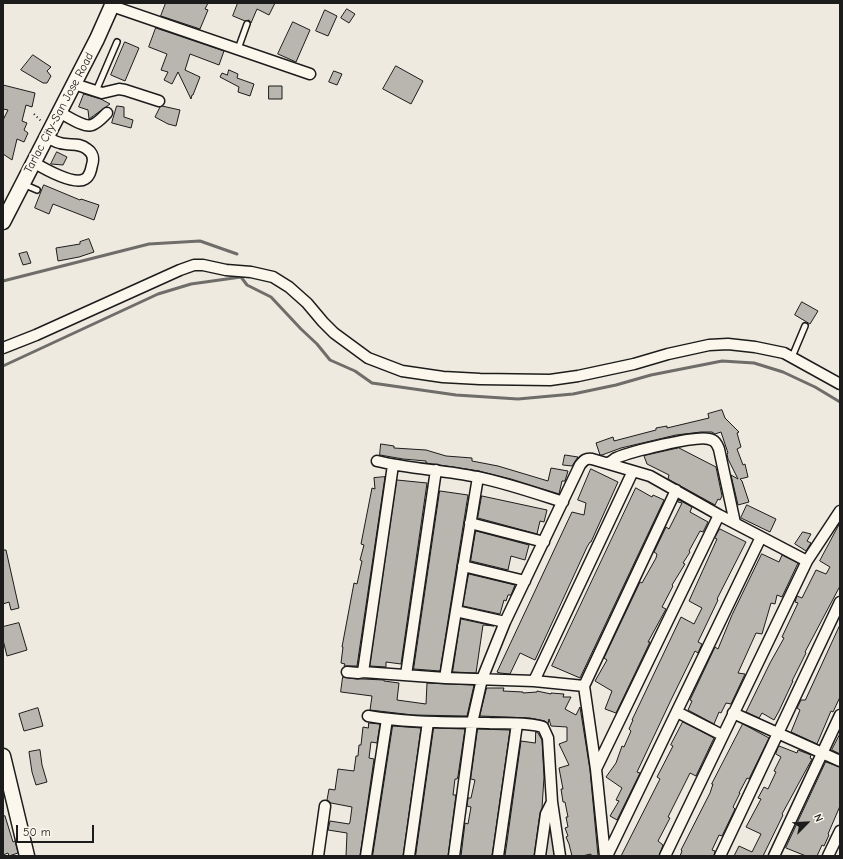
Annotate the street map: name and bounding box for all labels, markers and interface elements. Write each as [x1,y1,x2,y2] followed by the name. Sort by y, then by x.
[21,50,97,176] street label: Tarlac City-San Jose Road
[787,803,827,843] north arrow
[811,812,826,824] text: N
[18,817,96,843] scale bar
[23,825,51,839] text: 50 m

